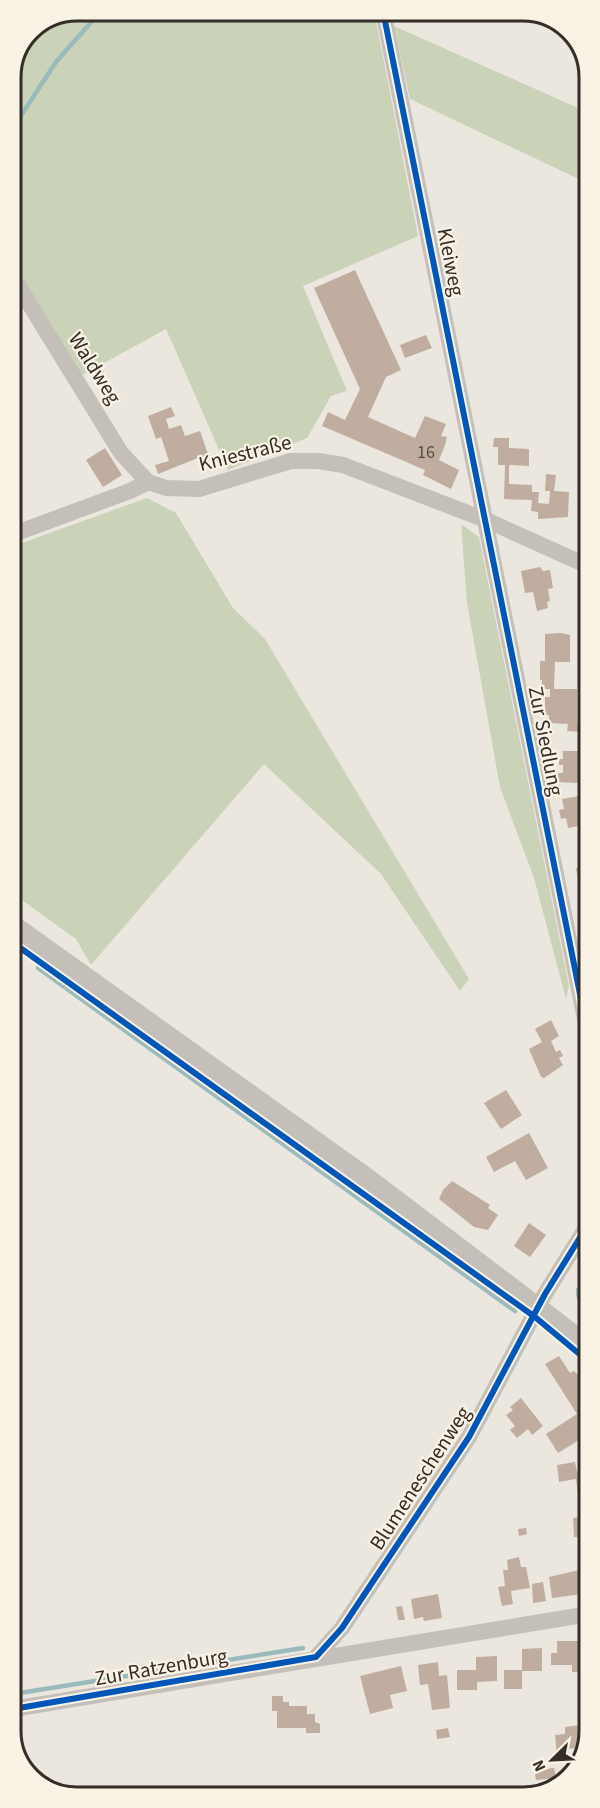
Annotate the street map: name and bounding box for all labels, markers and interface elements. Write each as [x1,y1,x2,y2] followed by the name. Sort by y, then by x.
[430,225,472,299] street label: Kleiweg
[61,326,129,410] street label: Waldweg
[195,427,295,479] street label: Kniestraße
[417,440,435,465] house number: 16
[521,684,571,799] street label: Zur Siedlung
[362,1400,478,1556] street label: Blumeneschenweg
[92,1640,230,1693] street label: Zur Ratzenburg
[522,1730,582,1790] north arrow
[527,1756,551,1775] text: N

